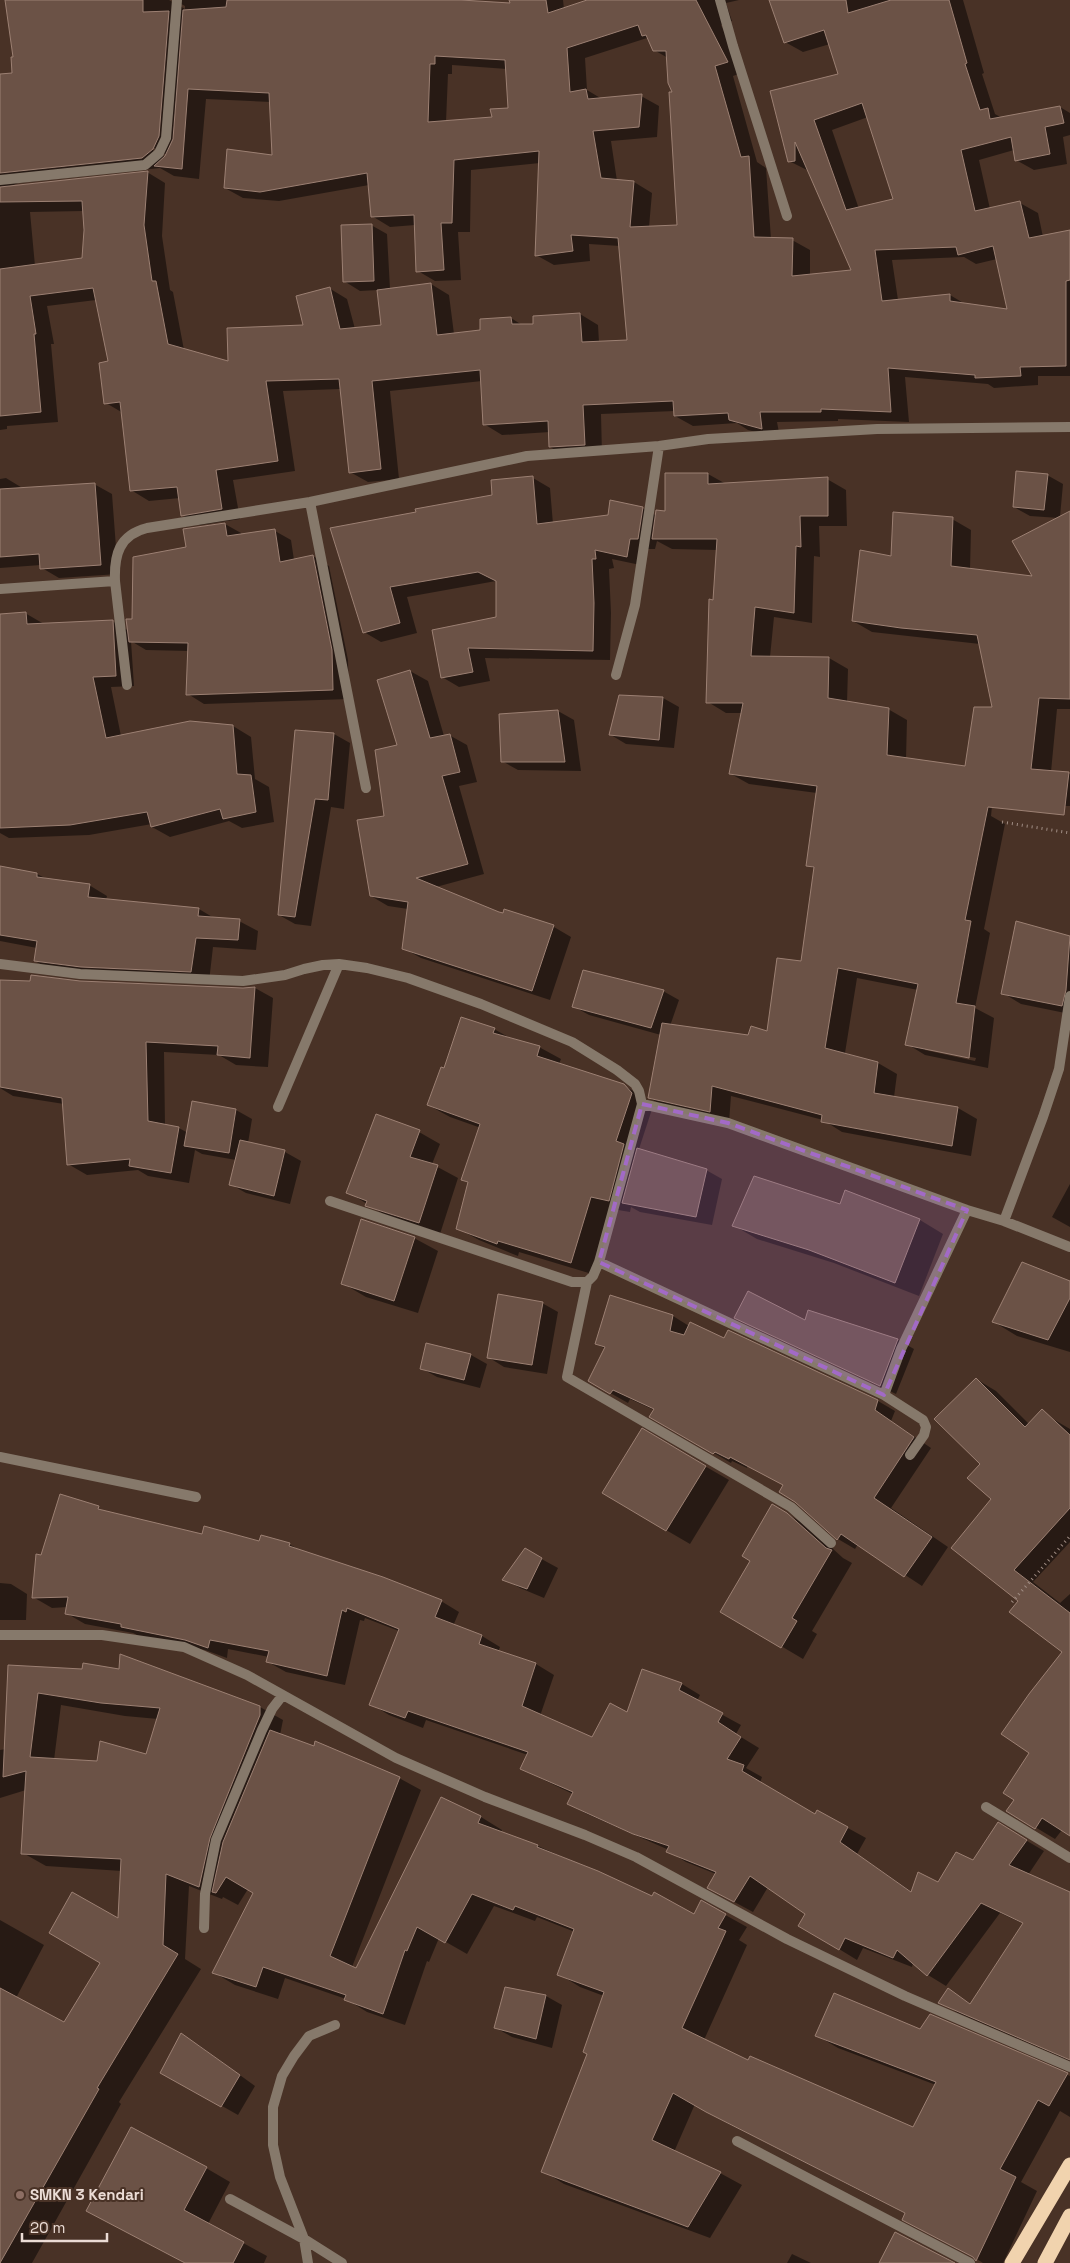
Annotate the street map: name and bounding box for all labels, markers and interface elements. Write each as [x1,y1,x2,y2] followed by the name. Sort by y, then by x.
[30,2185,144,2204] place label: SMKN 3 Kendari
[14,2189,26,2201] marker: SMKN 3 Kendari
[22,2210,108,2242] scale bar
[30,2218,65,2237] text: 20 m

